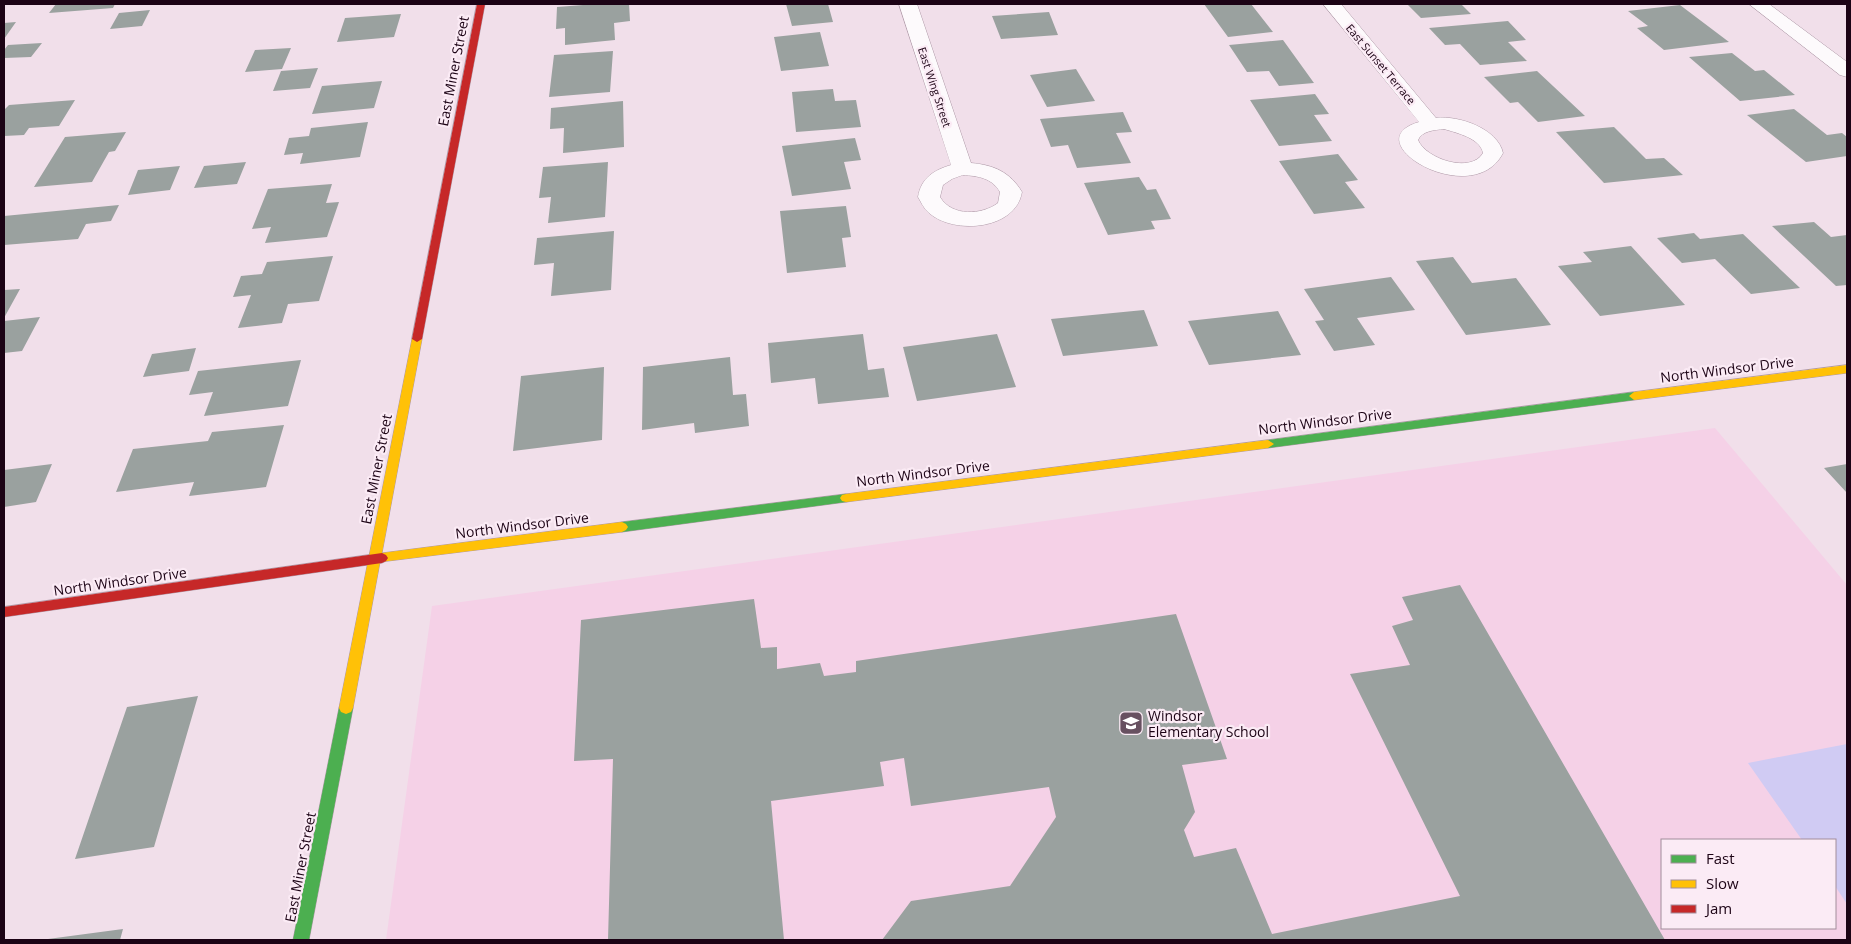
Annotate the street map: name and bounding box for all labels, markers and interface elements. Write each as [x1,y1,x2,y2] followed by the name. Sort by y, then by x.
[433,14,473,128] street label: East Miner Street
[1343,21,1419,107] street label: East Sunset Terrace
[915,45,955,129] street label: East Wing Street
[1659,351,1795,387] street label: North Windsor Drive
[1257,403,1393,439] street label: North Windsor Drive
[356,412,396,526] street label: East Miner Street
[855,455,991,491] street label: North Windsor Drive
[454,507,590,543] street label: North Windsor Drive
[52,562,188,600] street label: North Windsor Drive
[1148,706,1269,741] place label: Windsor Elementary School
[1118,710,1144,736] school or university icon: Windsor Elementary School
[280,810,320,924] street label: East Miner Street
[1661,839,1836,929] legend
[1706,848,1735,868] text: Fast
[1706,873,1739,893] text: Slow
[1704,898,1732,918] text: Jam

